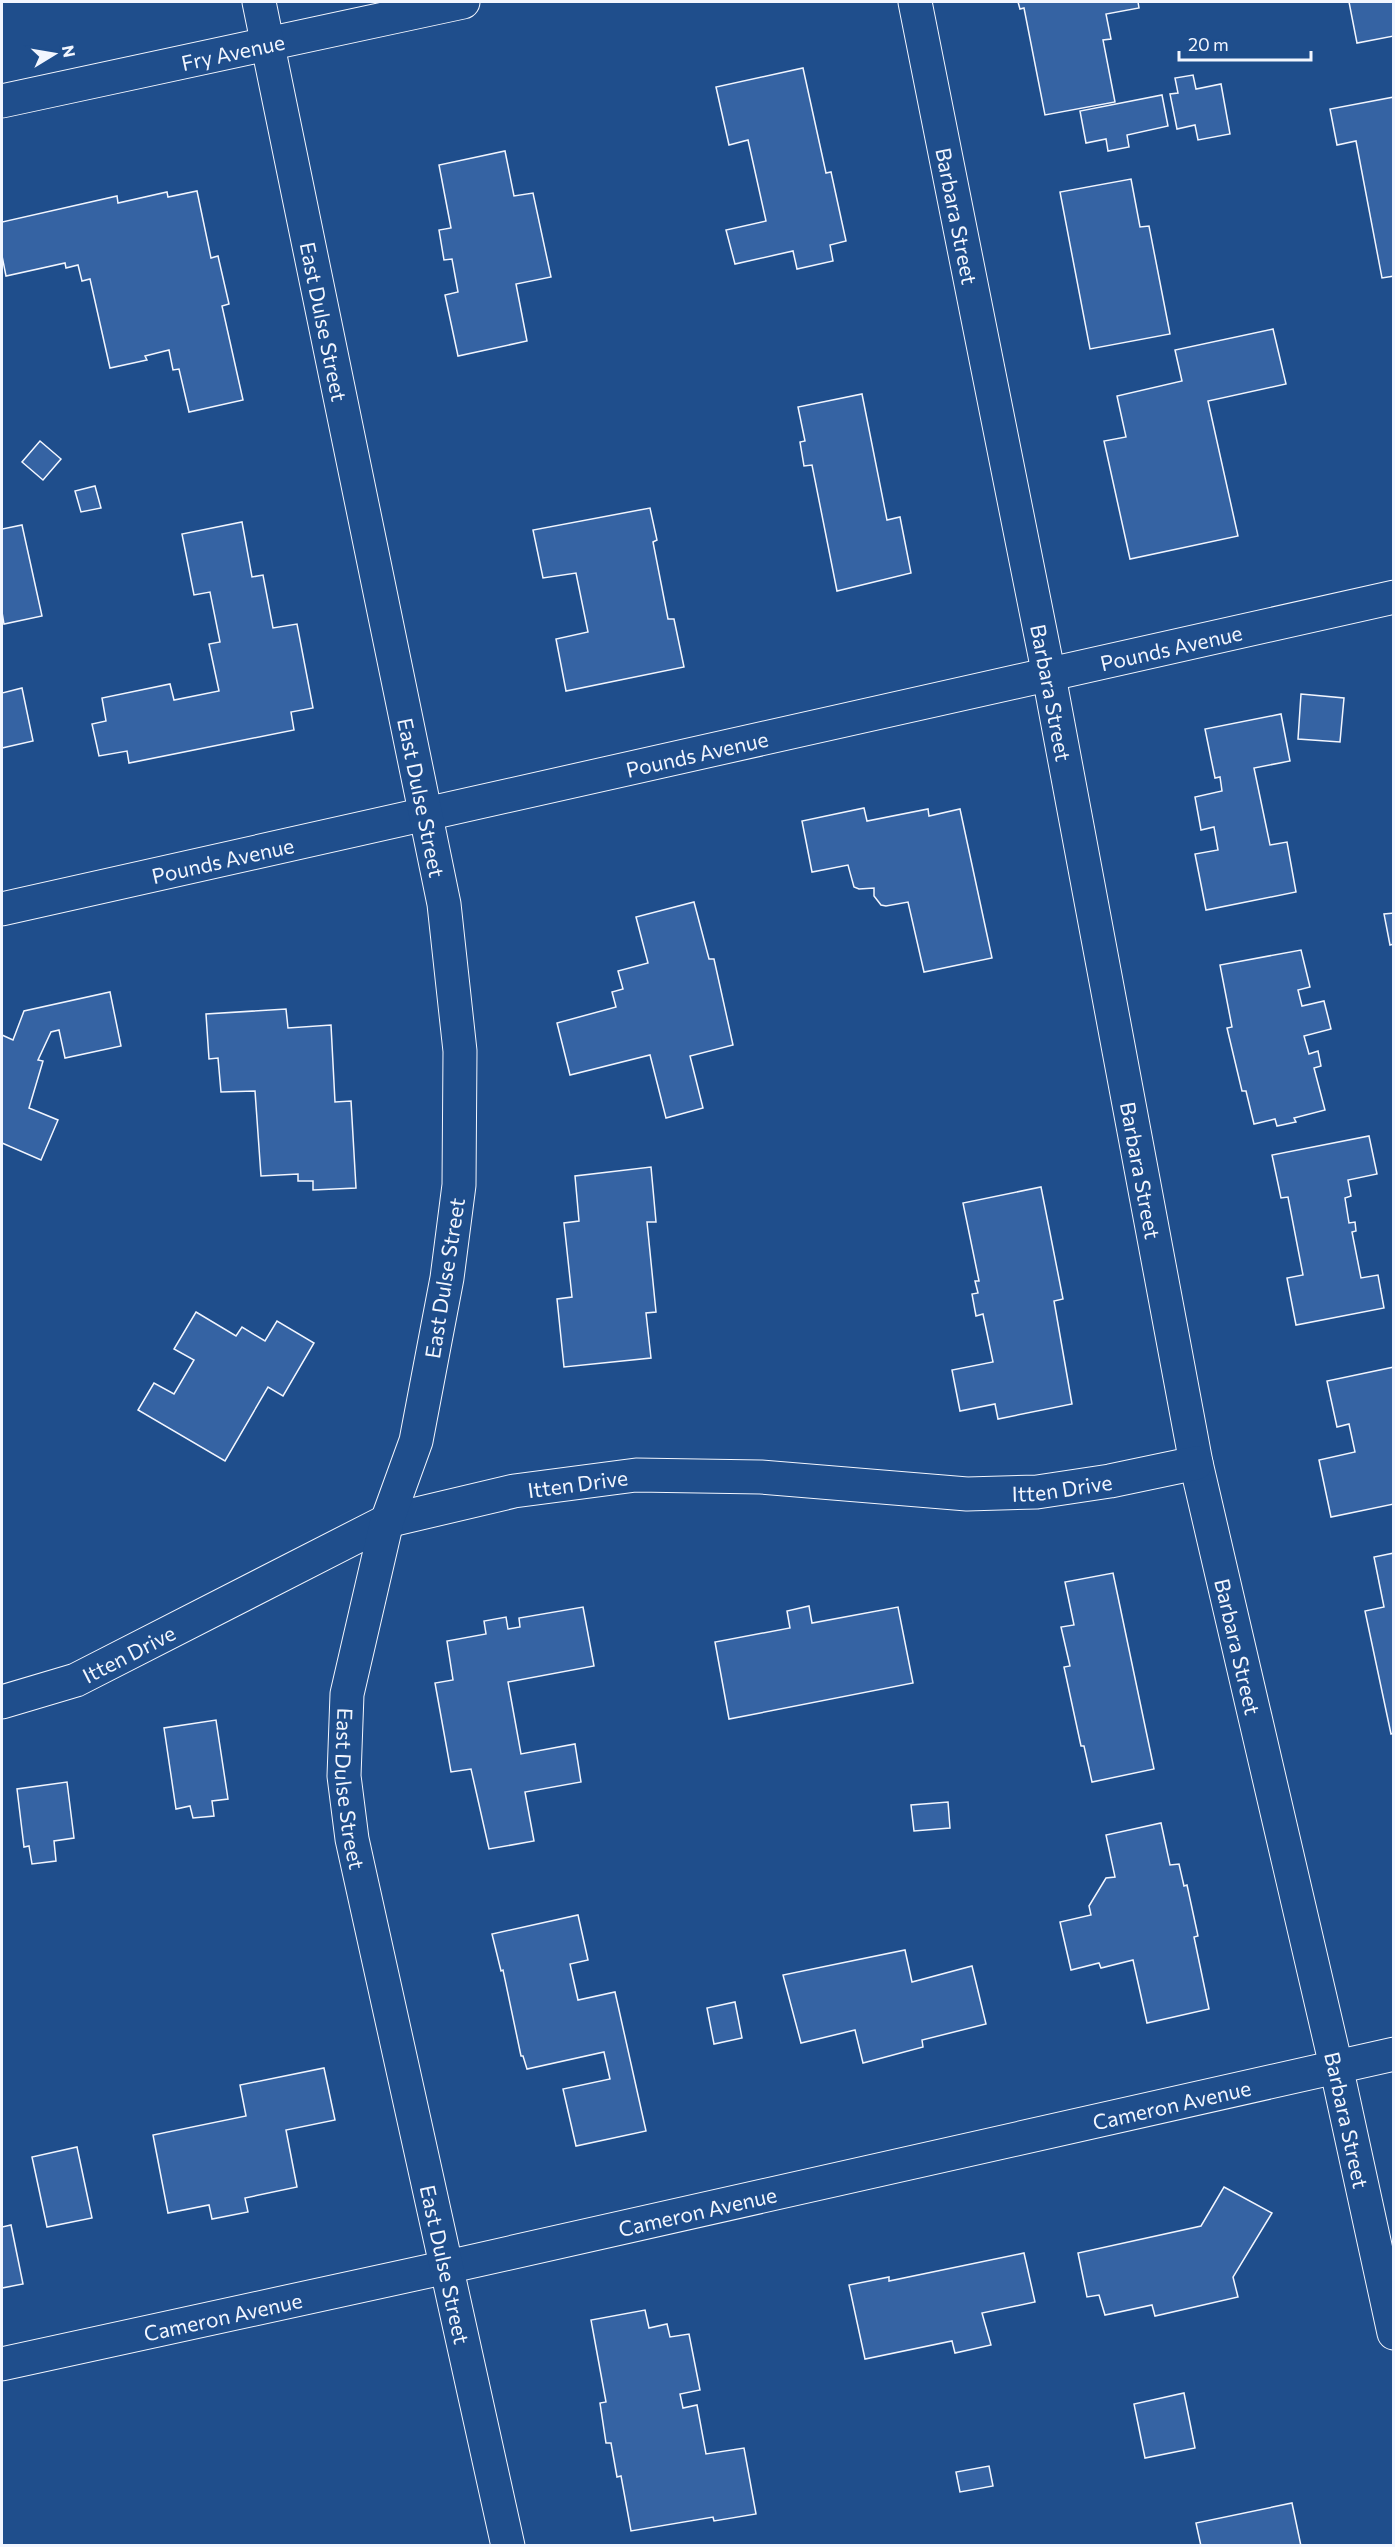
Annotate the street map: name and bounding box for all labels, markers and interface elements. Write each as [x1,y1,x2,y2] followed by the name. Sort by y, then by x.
[24,24,84,84] north arrow
[1179,24,1311,62] scale bar
[179,28,287,75] street label: Fry Avenue
[1188,33,1229,55] text: 20 m
[59,43,80,59] text: N
[932,145,983,286] street label: Barbara Street
[296,239,353,403] street label: East Dulse Street
[1098,619,1244,675] street label: Pounds Avenue
[1026,622,1077,763] street label: Barbara Street
[394,715,451,879] street label: East Dulse Street
[623,725,770,781] street label: Pounds Avenue
[149,832,296,888] street label: Pounds Avenue
[1116,1100,1166,1241] street label: Barbara Street
[419,1196,469,1360] street label: East Dulse Street
[526,1464,629,1502] street label: Itten Drive
[1011,1468,1114,1505] street label: Itten Drive
[1211,1576,1266,1717] street label: Barbara Street
[78,1619,179,1687] street label: Itten Drive
[331,1707,371,1872] street label: East Dulse Street
[1321,2049,1375,2190] street label: Barbara Street
[1090,2074,1253,2134] street label: Cameron Avenue
[616,2181,779,2241] street label: Cameron Avenue
[416,2182,476,2346] street label: East Dulse Street
[141,2286,304,2345] street label: Cameron Avenue

